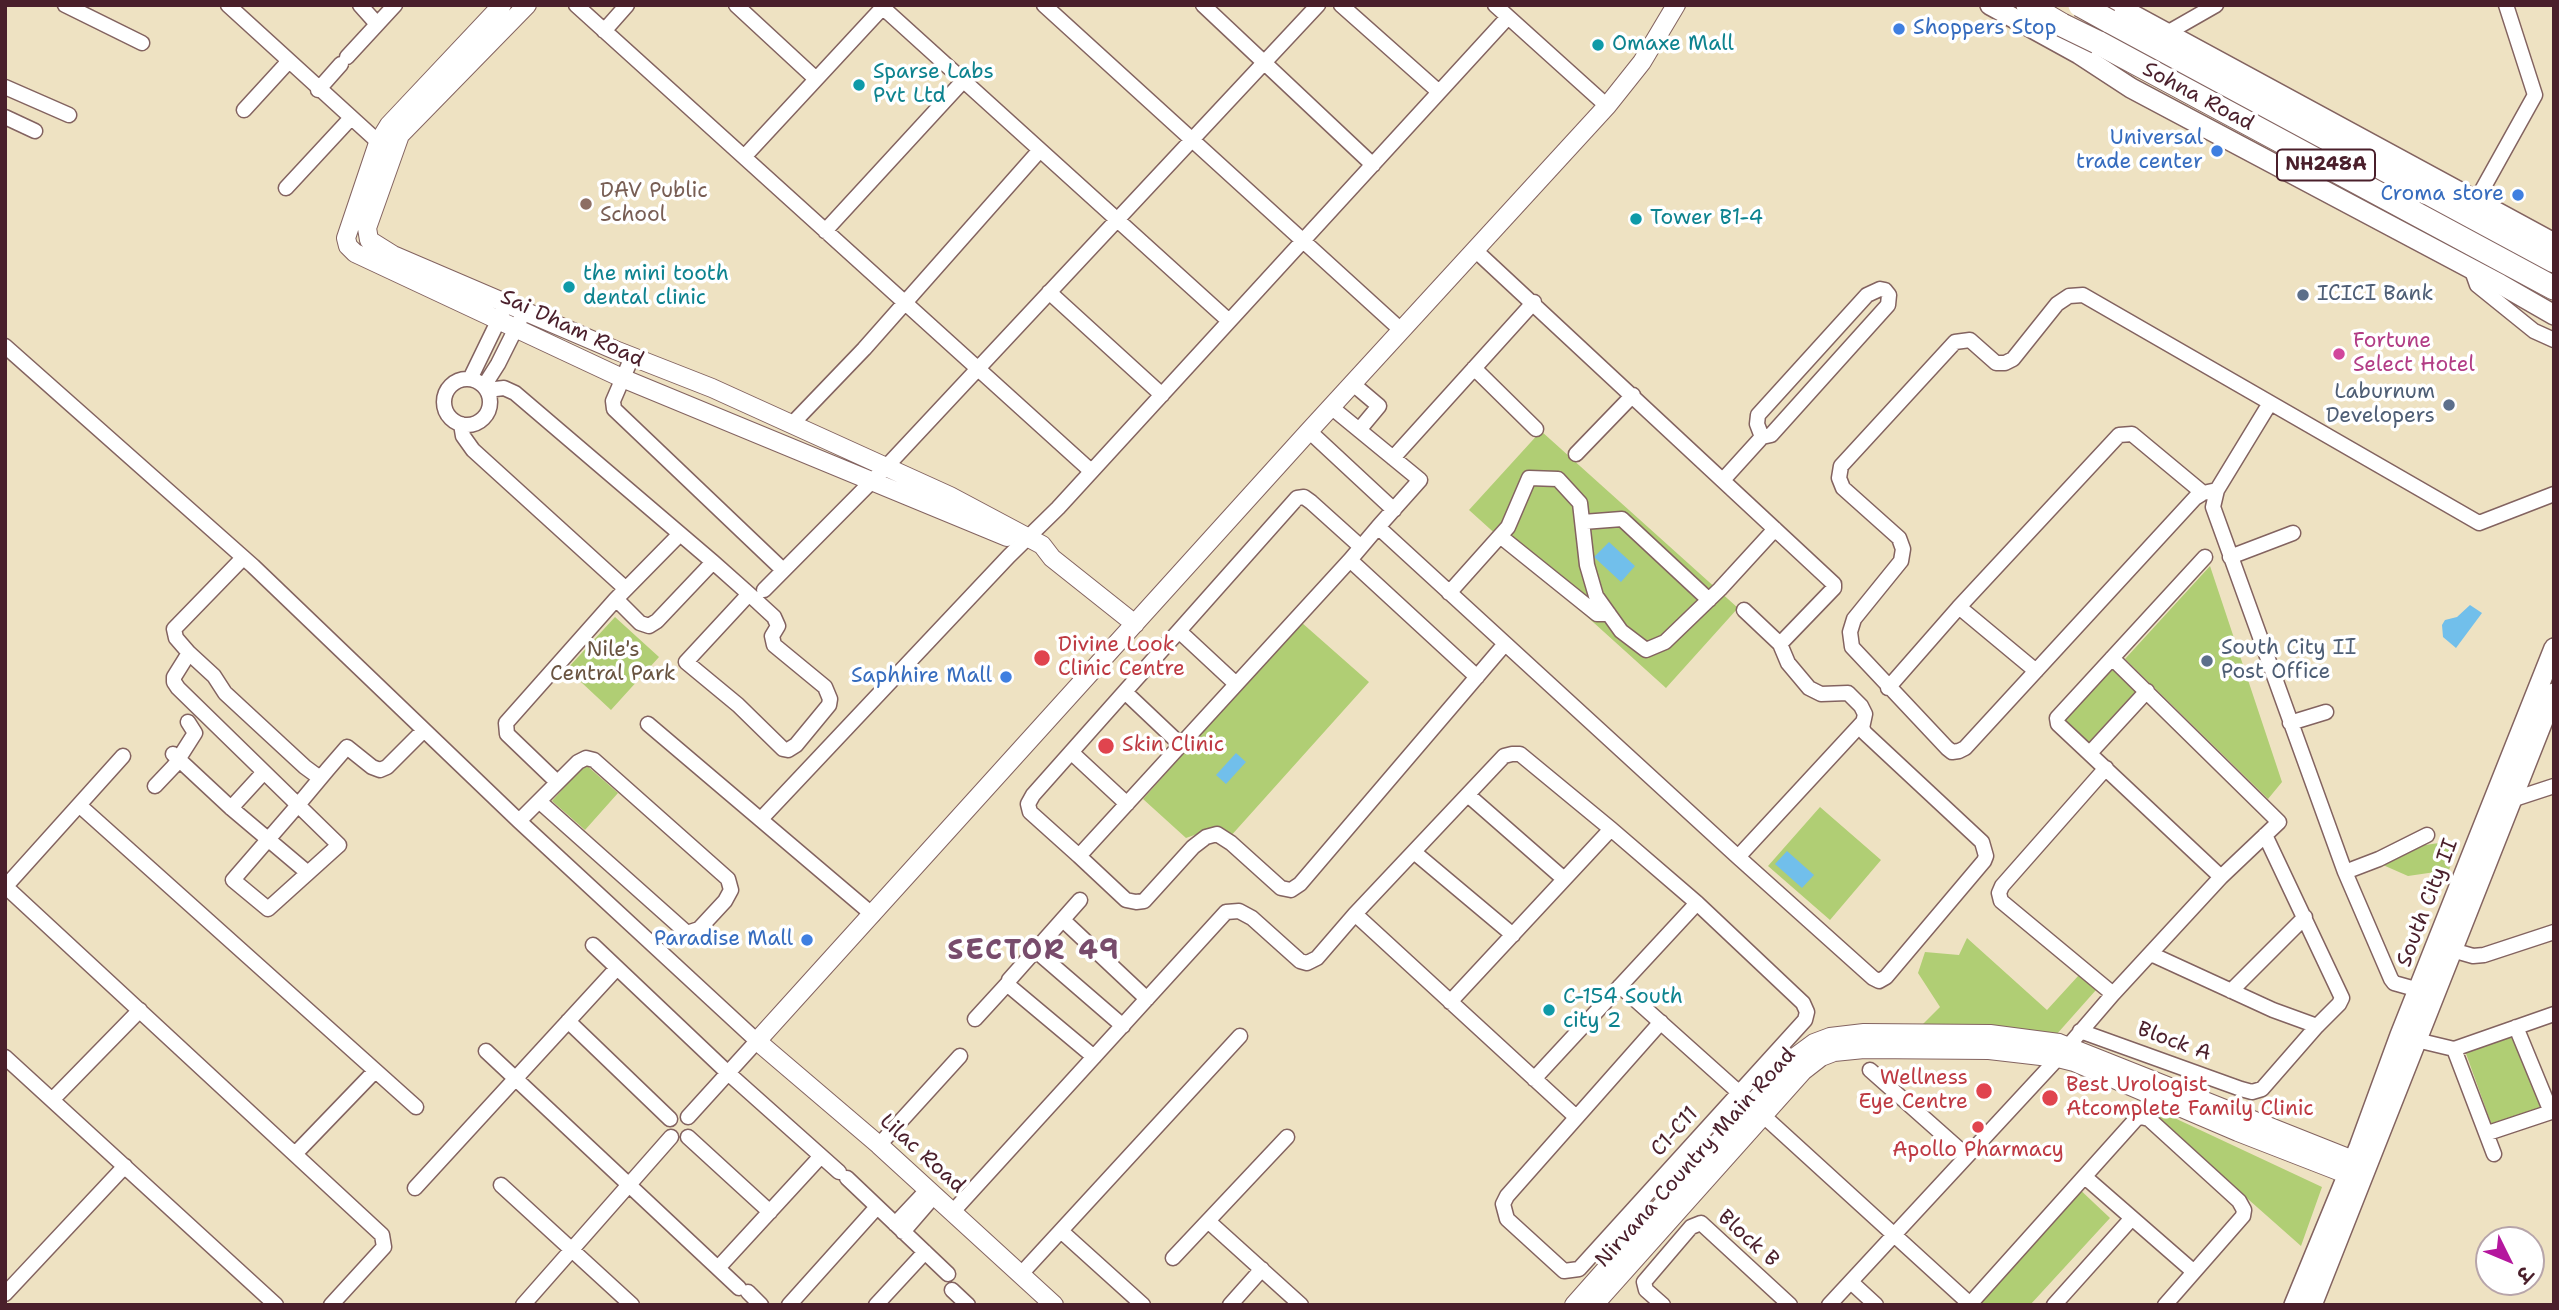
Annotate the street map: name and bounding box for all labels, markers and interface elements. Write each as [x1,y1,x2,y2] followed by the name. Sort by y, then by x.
[1913,16,2056,42] place label: Shoppers Stop
[1891,21,1907,37] marker: Shoppers Stop
[1612,32,1734,58] place label: Omaxe Mall
[1590,37,1606,53] marker: Omaxe Mall
[2138,57,2258,137] street label: Sohna Road
[873,60,994,110] place label: Sparse Labs Pvt Ltd
[851,77,867,93] marker: Sparse Labs Pvt Ltd
[2076,126,2203,176] place label: Universal trade center
[2209,143,2225,159] marker: Universal trade center
[2277,150,2375,181] road number: NH248A
[600,179,708,229] place label: DAV Public School
[2380,182,2504,208] place label: Croma store
[2510,187,2526,203] marker: Croma store
[578,196,594,212] marker: DAV Public School
[1650,206,1763,232] place label: Tower B1-4
[1628,211,1644,227] marker: Tower B1-4
[583,262,729,312] place label: the mini tooth dental clinic
[561,279,577,295] marker: the mini tooth dental clinic
[2317,282,2433,308] place label: ICICI Bank
[496,285,648,373] street label: Sai Dham Road
[2295,287,2311,303] marker: ICICI Bank
[2353,329,2475,379] place label: Fortune Select Hotel
[2331,346,2347,362] marker: Fortune Select Hotel
[2326,380,2435,430] place label: Laburnum Developers
[2441,397,2457,413] marker: Laburnum Developers
[1058,633,1185,683] place label: Divine Look Clinic Centre
[2221,636,2356,686] place label: South City II Post Office
[550,638,676,688] park label: Nile's Central Park
[1032,648,1052,668] marker: Divine Look Clinic Centre
[2199,653,2215,669] marker: South City II Post Office
[851,664,992,690] place label: Saphhire Mall
[998,669,1014,685] marker: Saphhire Mall
[1122,733,1224,759] place label: Skin Clinic
[1096,736,1116,756] marker: Skin Clinic
[2392,835,2464,971] street label: South City II
[654,927,793,953] place label: Paradise Mall
[799,932,815,948] marker: Paradise Mall
[948,935,1120,969] district label: SECTOR 49
[1563,985,1683,1035] place label: C-154 South city 2
[1541,1002,1557,1018] marker: C-154 South city 2
[2134,1017,2214,1067] street label: Block A
[1591,1043,1801,1273] street label: Nirvana Country Main Road
[1858,1066,1968,1116] place label: Wellness Eye Centre
[2066,1073,2314,1123] place label: Best Urologist Atcomplete Family Clinic
[1974,1081,1994,1101] marker: Wellness Eye Centre
[2040,1088,2060,1108] marker: Best Urologist Atcomplete Family Clinic
[1646,1102,1704,1162] street label: C1-C11
[874,1109,970,1199] street label: Lilac Road
[1970,1119,1986,1135] marker: Apollo Pharmacy
[1892,1138,2064,1164] place label: Apollo Pharmacy
[1712,1205,1784,1273] street label: Block B
[2475,1226,2545,1296] north arrow
[2511,1261,2538,1287] text: उ

